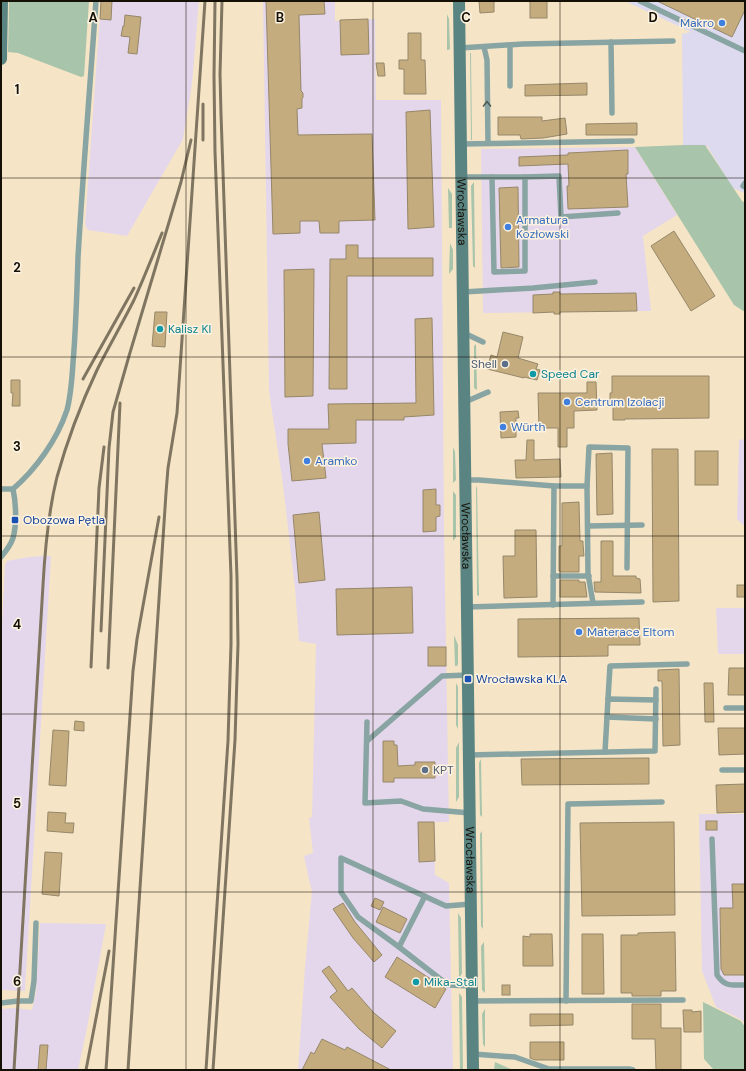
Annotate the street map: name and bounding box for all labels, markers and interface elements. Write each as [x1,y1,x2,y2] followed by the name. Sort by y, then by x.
[88,9,98,26] text: A
[276,9,284,26] text: B
[461,9,471,26] text: C
[648,9,658,26] text: D
[680,15,714,31] place label: Makro
[717,18,727,28] marker: Makro
[15,81,19,98] text: 1
[483,101,491,107] one-way arrow
[453,178,470,245] street label: Wrocławska
[516,212,569,242] place label: Armatura Kozłowski
[503,222,513,232] marker: Armatura Kozłowski
[13,259,21,276] text: 2
[168,321,211,337] place label: Kalisz Kl
[155,324,165,334] marker: Kalisz Kl
[471,356,497,372] place label: Shell
[500,359,510,369] marker: Shell
[541,366,600,382] place label: Speed Car
[528,369,538,379] marker: Speed Car
[575,394,665,410] place label: Centrum Izolacji
[562,397,572,407] marker: Centrum Izolacji
[511,419,545,435] place label: Würth
[498,422,508,432] marker: Würth
[13,438,21,455] text: 3
[315,453,357,469] place label: Aramko
[302,456,312,466] marker: Aramko
[458,502,474,569] street label: Wrocławska
[23,512,105,528] place label: Obozowa Pętla
[10,515,20,525] marker: Obozowa Pętla
[13,616,21,633] text: 4
[587,624,674,640] place label: Materace Eltom
[574,627,584,637] marker: Materace Eltom
[476,671,567,687] place label: Wrocławska KLA
[463,674,473,684] marker: Wrocławska KLA
[433,762,454,778] place label: KPT
[420,765,430,775] marker: KPT
[13,795,21,812] text: 5
[462,826,479,893] street label: Wrocławska
[13,973,21,990] text: 6
[424,974,477,990] place label: Mika-Stal
[411,977,421,987] marker: Mika-Stal

